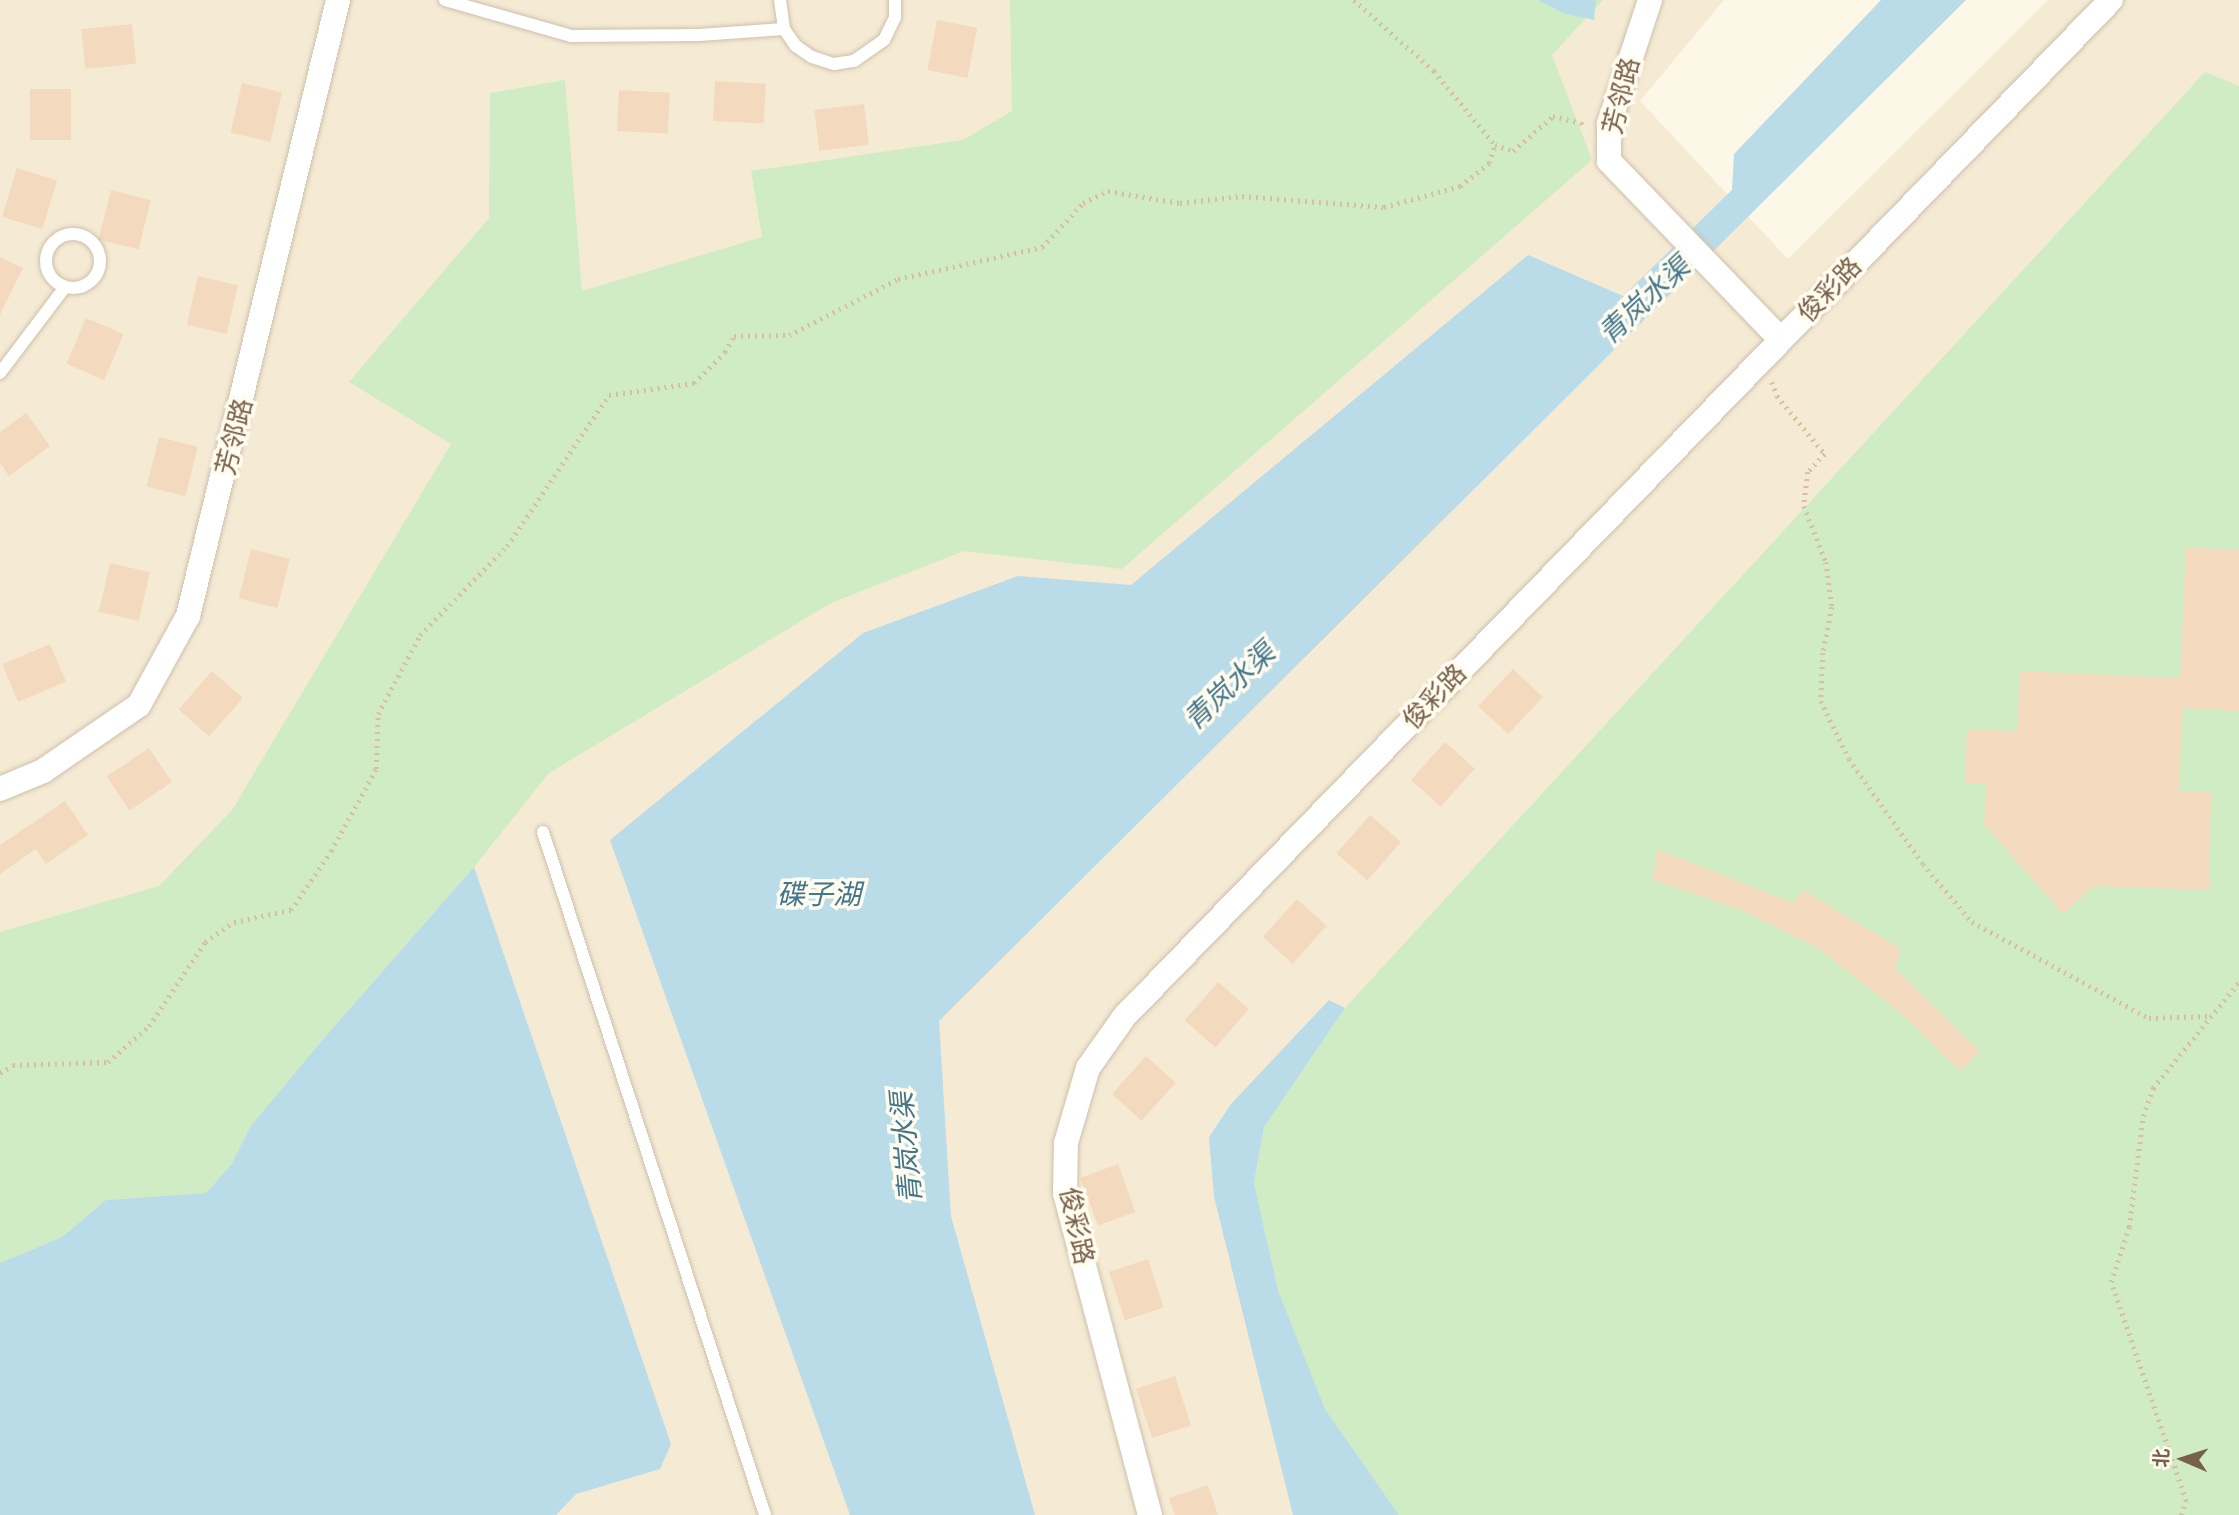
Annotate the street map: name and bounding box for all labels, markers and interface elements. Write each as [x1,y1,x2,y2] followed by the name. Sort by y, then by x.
[1597,54,1647,138] street label: 芳邻路
[1592,250,1696,350] water label: 青岚水渠
[1792,251,1868,329] street label: 俊彩路
[210,395,260,479] street label: 芳邻路
[1177,636,1281,736] water label: 青岚水渠
[1397,658,1473,736] street label: 俊彩路
[777,877,861,911] water label: 碟子湖
[884,1091,928,1205] water label: 青岚水渠
[1053,1185,1099,1267] street label: 俊彩路
[2148,1424,2218,1494] north arrow
[2150,1448,2174,1468] text: 北

